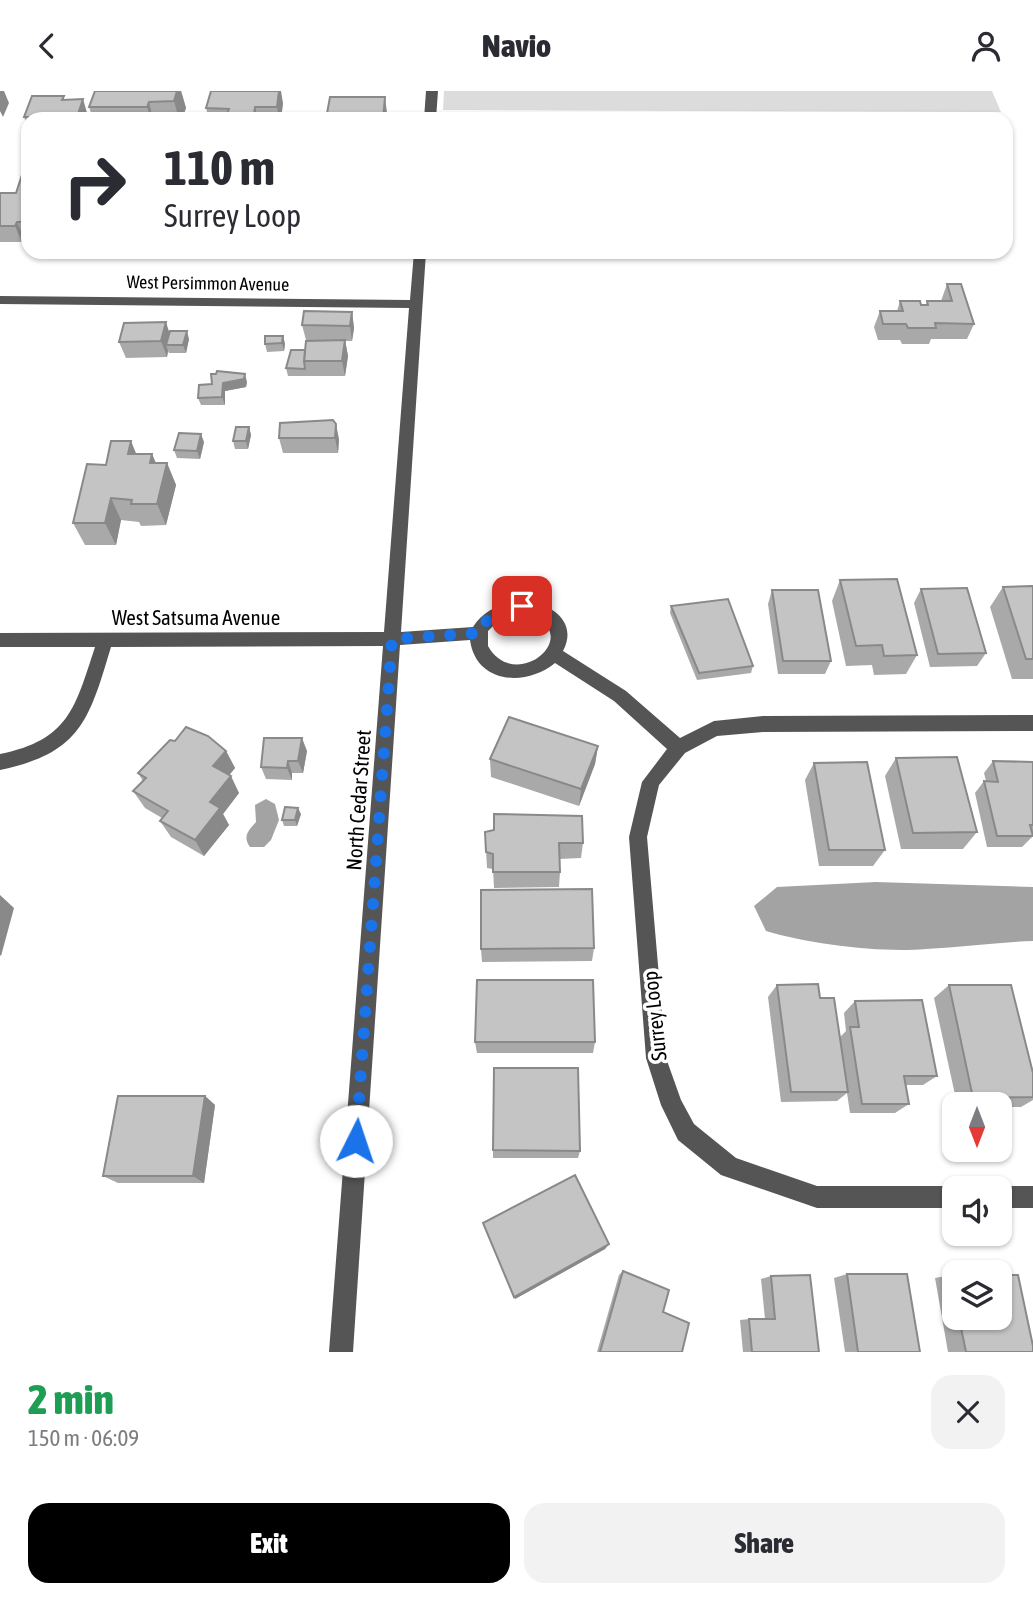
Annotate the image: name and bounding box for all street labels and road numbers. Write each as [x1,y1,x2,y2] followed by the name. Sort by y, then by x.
[126,271,290,295] street label: West Persimmon Avenue
[112,605,280,629] street label: West Satsuma Avenue
[341,729,375,871] street label: North Cedar Street
[637,970,671,1062] street label: Surrey Loop

